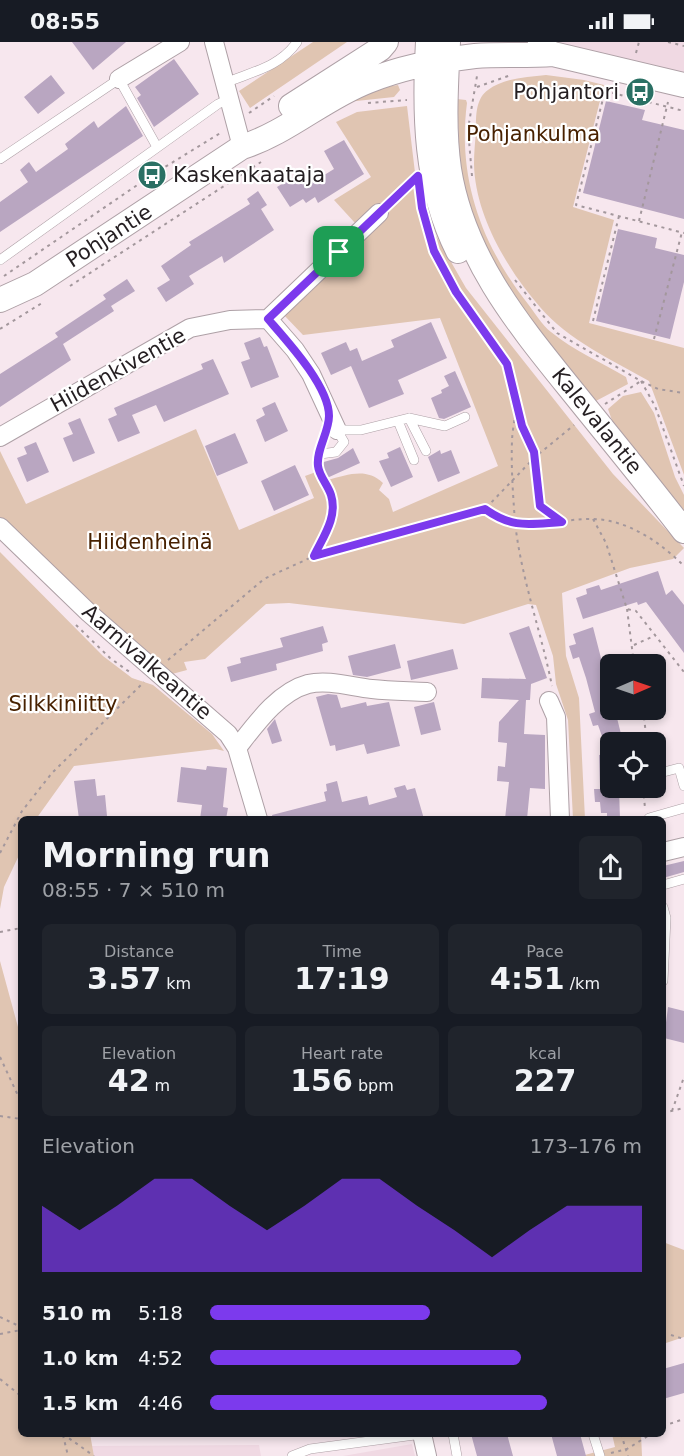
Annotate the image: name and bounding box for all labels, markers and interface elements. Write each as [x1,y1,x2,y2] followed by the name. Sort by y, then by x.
[30,9,100,34] text: 08:55
[624,76,656,108] bus stop icon: Pohjantori
[513,80,619,104] place label: Pohjantori
[466,122,600,146] park label: Pohjankulma
[136,159,168,191] bus stop icon: Kaskenkaataja
[173,163,325,187] place label: Kaskenkaataja
[62,199,156,273] street label: Pohjantie
[313,226,364,277] pin
[322,235,355,268] icon: arrive
[46,323,190,417] street label: Hiidenkiventie
[547,363,647,479] street label: Kalevalantie
[87,530,213,554] park label: Hiidenheinä
[78,599,216,725] street label: Aarnivalkeantie
[600,654,666,720] north arrow
[600,654,666,798] map controls
[8,692,118,716] park label: Silkkiniitty
[600,732,666,798] button: locate
[42,836,270,875] text: Morning run
[579,836,642,899] button: share
[42,878,225,902] text: 08:55 · 7 × 510 m
[104,942,174,961] text: Distance
[322,942,362,961] text: Time
[526,942,564,961] text: Pace
[87,961,161,996] text: 3.57
[294,961,390,996] text: 17:19
[490,961,565,996] text: 4:51
[161,974,191,993] text: km
[565,974,600,993] text: /km
[102,1044,176,1063] text: Elevation
[301,1044,383,1063] text: Heart rate
[529,1044,561,1063] text: kcal
[108,1063,150,1098] text: 42
[290,1063,353,1098] text: 156
[514,1063,576,1098] text: 227
[150,1076,170,1095] text: m
[353,1076,394,1095] text: bpm
[42,1134,135,1158] text: Elevation
[530,1134,642,1158] text: 173–176 m
[42,1301,112,1325] text: 510 m
[138,1301,183,1325] text: 5:18
[42,1346,119,1370] text: 1.0 km
[138,1346,183,1370] text: 4:52
[42,1391,119,1415] text: 1.5 km
[138,1391,183,1415] text: 4:46

